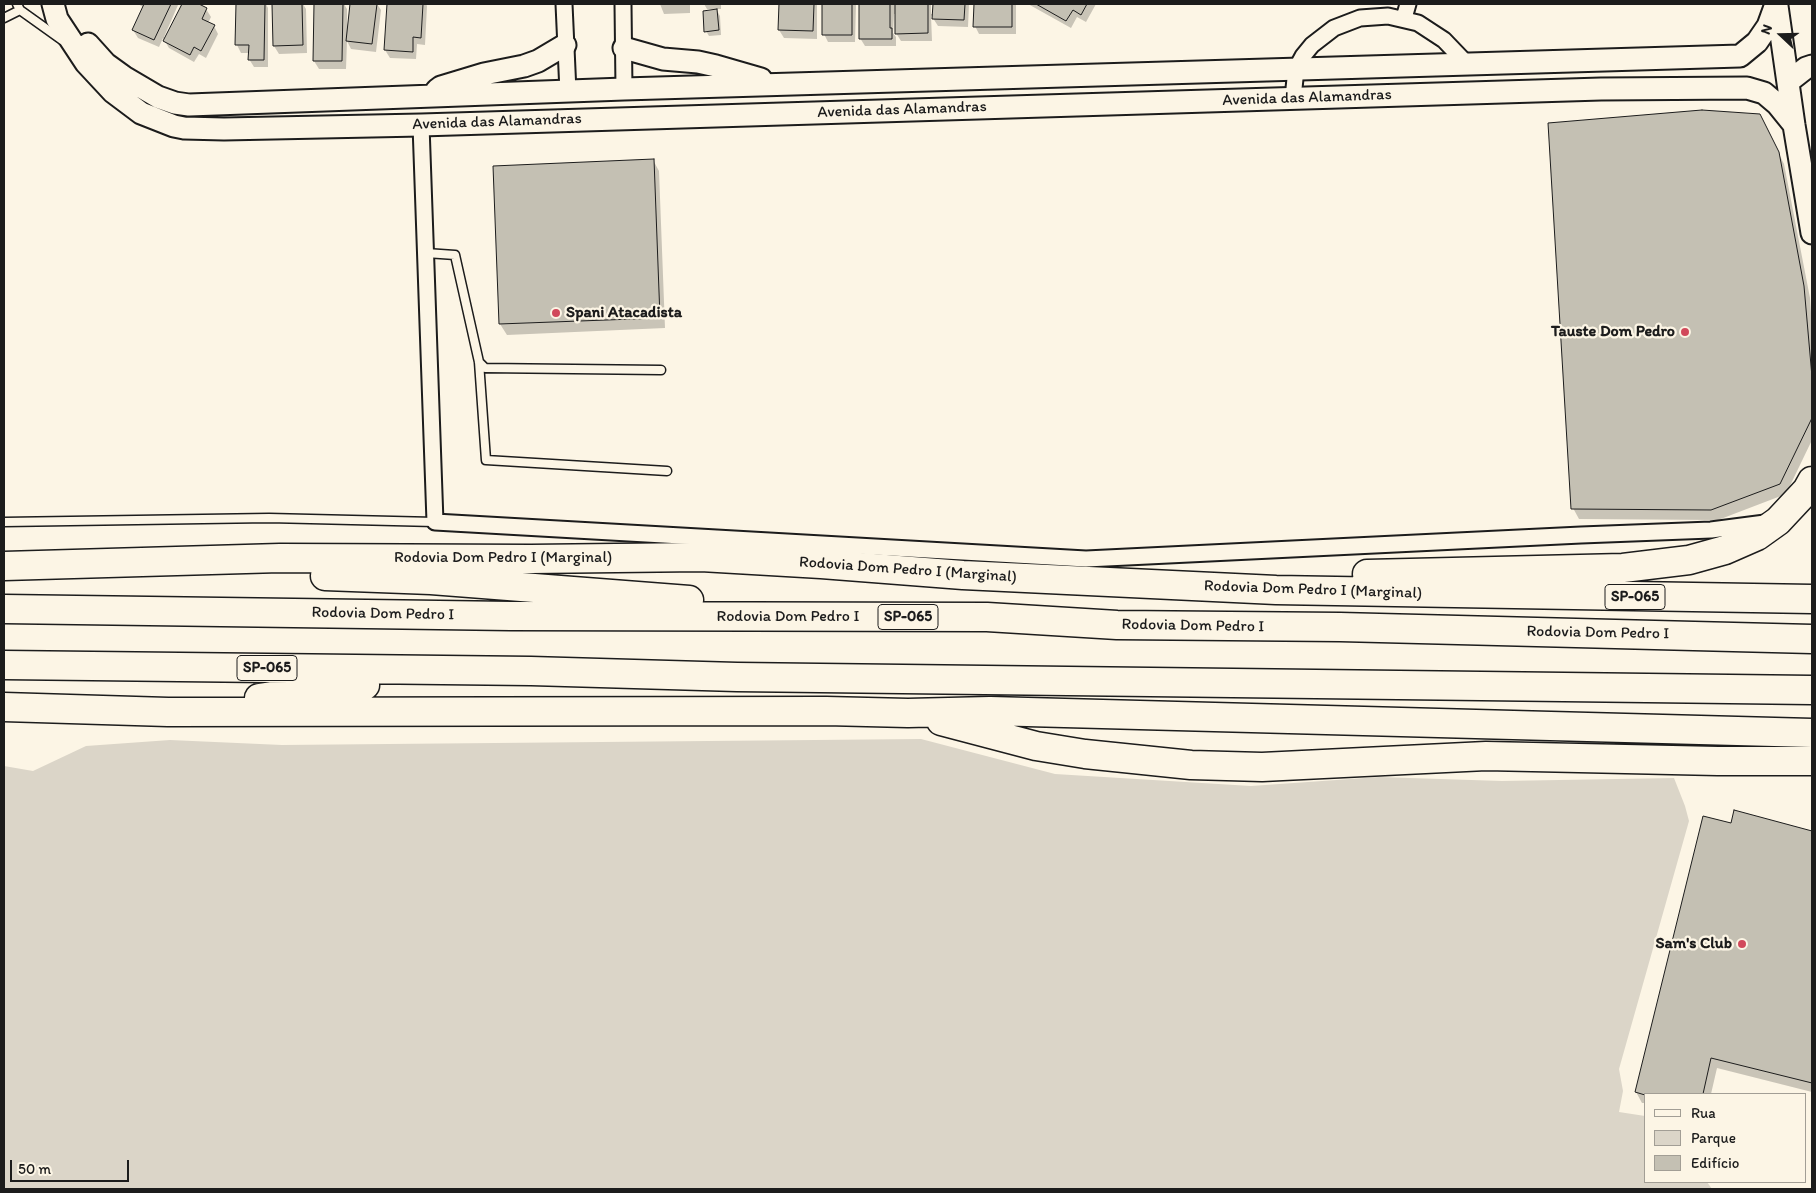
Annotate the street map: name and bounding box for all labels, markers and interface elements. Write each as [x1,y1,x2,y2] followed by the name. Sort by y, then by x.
[1756,10,1806,60] north arrow
[1757,22,1776,37] text: N
[1222,85,1392,111] street label: Avenida das Alamandras
[817,97,987,123] street label: Avenida das Alamandras
[412,109,582,135] street label: Avenida das Alamandras
[566,303,682,323] place label: Spani Atacadista
[550,307,562,319] marker: Spani Atacadista
[1551,322,1675,342] place label: Tauste Dom Pedro
[1679,326,1691,338] marker: Tauste Dom Pedro
[394,548,612,568] street label: Rodovia Dom Pedro I (Marginal)
[798,553,1018,587] street label: Rodovia Dom Pedro I (Marginal)
[1204,577,1422,603] street label: Rodovia Dom Pedro I (Marginal)
[1605,584,1665,610] road number: SP-065
[311,603,455,625] street label: Rodovia Dom Pedro I
[878,604,938,630] road number: SP-065
[717,607,859,627] street label: Rodovia Dom Pedro I
[1121,615,1265,637] street label: Rodovia Dom Pedro I
[1526,622,1670,644] street label: Rodovia Dom Pedro I
[237,656,297,680] road number: SP-065
[1656,934,1732,954] place label: Sam's Club
[1736,938,1748,950] marker: Sam's Club
[1644,1093,1806,1183] legend
[1691,1104,1716,1122] text: Rua
[1691,1129,1736,1147] text: Parque
[12,1150,131,1182] scale bar
[1691,1154,1739,1172] text: Edifício
[18,1160,51,1178] text: 50 m

